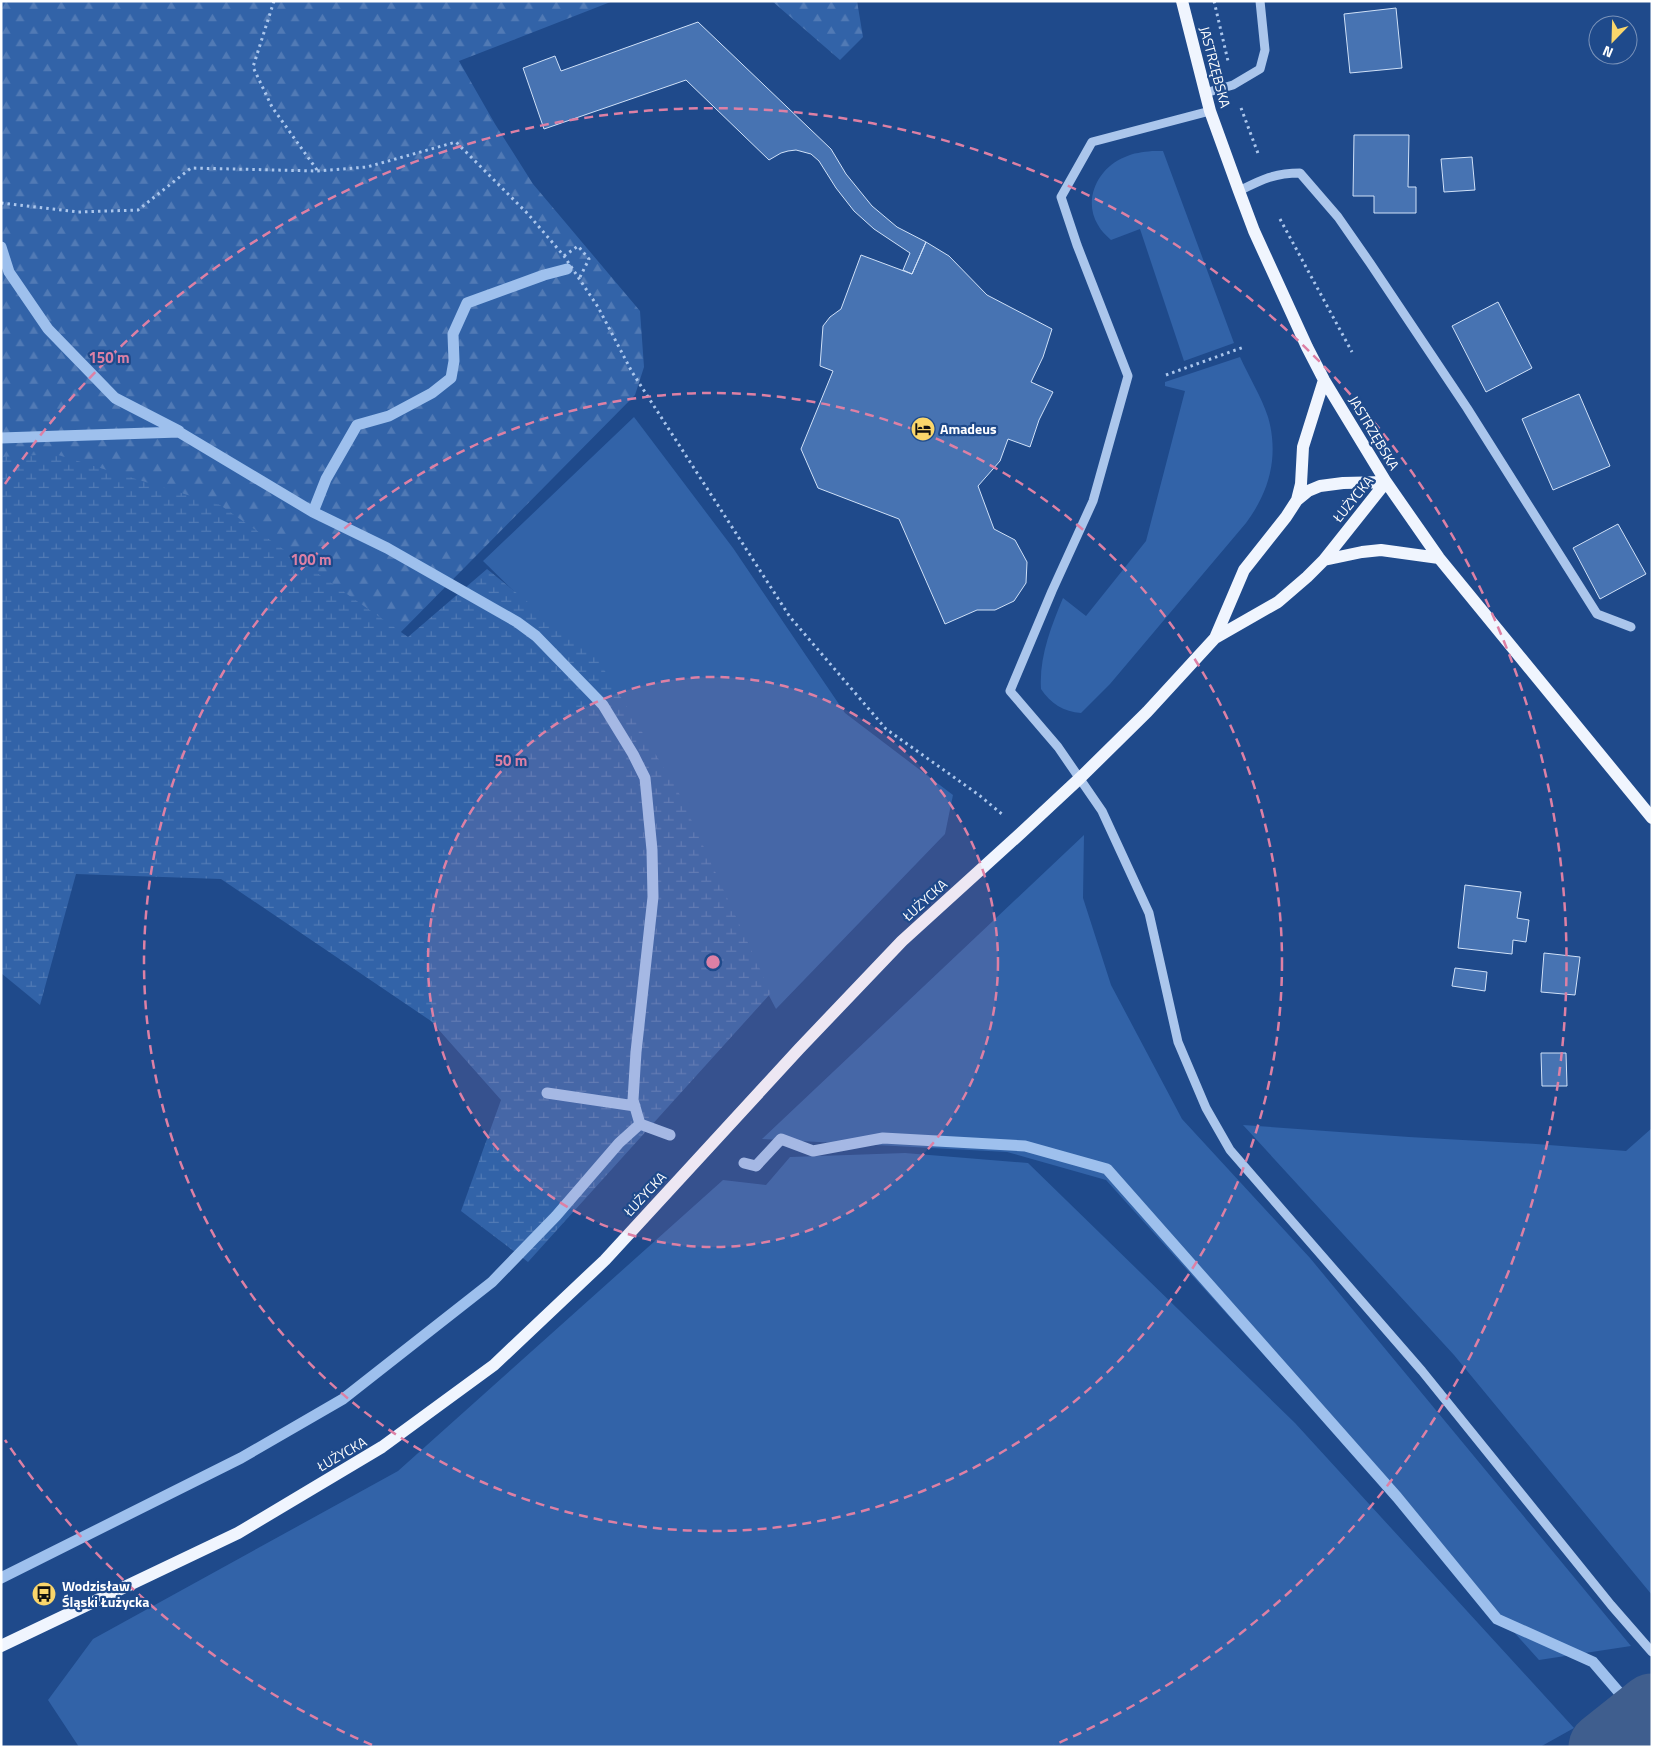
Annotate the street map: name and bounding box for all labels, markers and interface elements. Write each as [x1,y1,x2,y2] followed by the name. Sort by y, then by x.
[1588,15,1638,65] north arrow
[1195,24,1237,111] street label: JASTRZĘBSKA
[1599,41,1616,64] text: N
[88,346,130,369] text: 150 m
[1344,391,1405,475] street label: JASTRZĘBSKA
[910,416,936,442] hotel icon: Amadeus
[940,418,997,439] place label: Amadeus
[1327,471,1378,527] street label: ŁUŻYCKA
[290,548,332,571] text: 100 m
[495,749,527,772] text: 50 m
[897,873,952,926] street label: ŁUŻYCKA
[704,953,722,971] centre of rings
[618,1166,671,1221] street label: ŁUŻYCKA
[312,1431,371,1477] street label: ŁUŻYCKA
[62,1575,149,1612] place label: Wodzisław Śląski Łużycka
[31,1581,57,1607] bus stop icon: Wodzisław Śląski Łużycka

